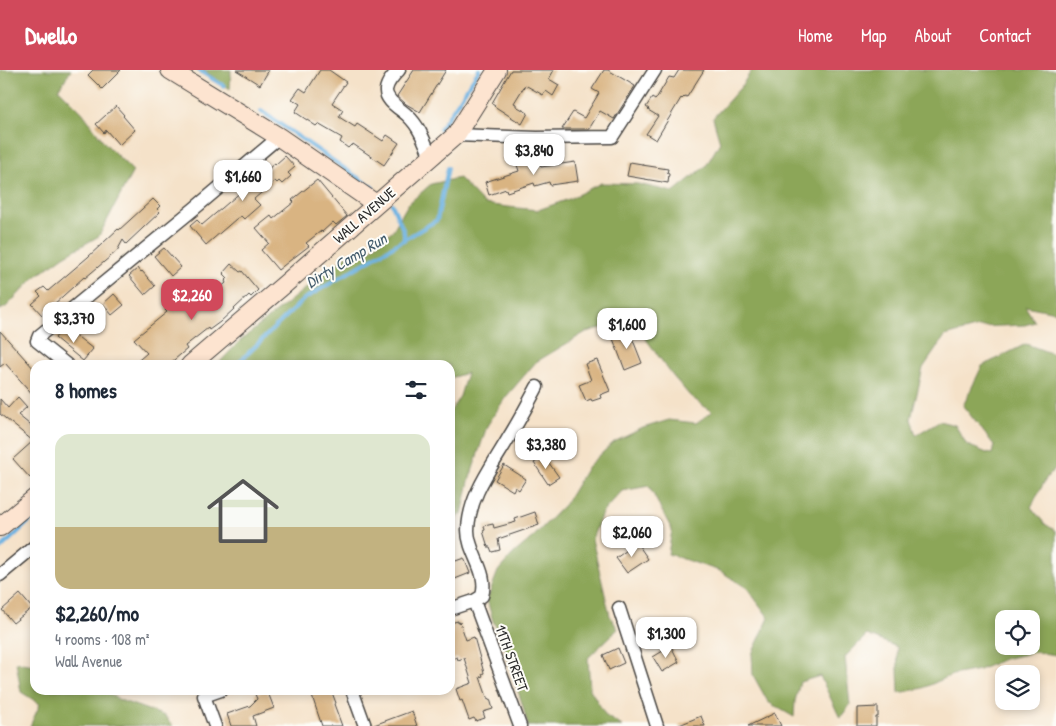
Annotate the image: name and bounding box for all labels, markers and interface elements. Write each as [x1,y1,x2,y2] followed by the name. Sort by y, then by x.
[25,19,77,51] text: Dwello
[798,23,833,48] text: Home
[861,23,886,48] text: Map
[914,23,951,48] text: About
[979,23,1031,48] text: Contact
[493,134,575,176] pin: $3,840
[515,139,553,161] text: $3,840
[202,160,284,202] pin: $1,660
[224,165,262,187] text: $1,660
[328,182,400,248] street label: WALL AVENUE
[301,226,392,293] water label: Dirty Camp Run
[151,278,233,321] pin: $2,260
[172,284,212,306] text: $2,260
[33,302,115,344] pin: $3,370
[54,307,94,329] text: $3,370
[586,308,668,350] pin: $1,600
[608,313,646,335] text: $1,600
[55,376,117,405] text: 8 homes
[402,376,430,404] icon: filters
[505,428,587,470] pin: $3,380
[526,433,566,455] text: $3,380
[198,466,288,556] icon: home
[591,516,673,558] pin: $2,060
[612,521,652,543] text: $2,060
[55,599,139,628] text: $2,260/mo
[995,610,1040,710] map controls
[995,610,1040,655] button: locate
[625,616,707,659] pin: $1,300
[490,622,534,695] street label: 11TH STREET
[647,622,685,644] text: $1,300
[55,628,149,650] text: 4 rooms · 108 m²
[55,650,122,672] text: Wall Avenue
[995,665,1040,710] button: layers

